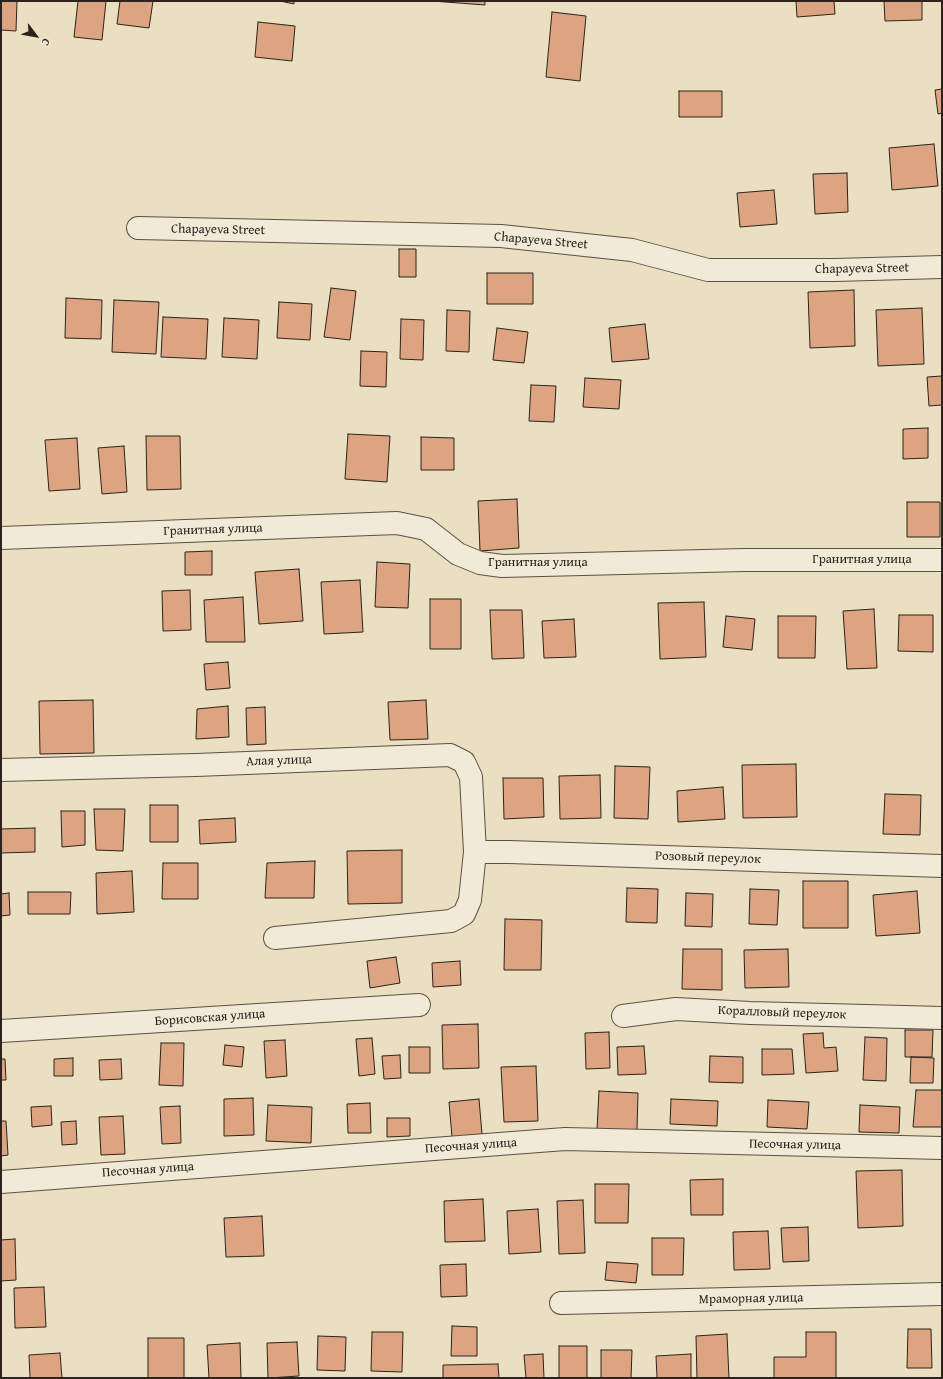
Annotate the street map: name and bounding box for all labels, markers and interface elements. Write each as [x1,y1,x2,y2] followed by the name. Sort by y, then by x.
[16,16,56,56] north arrow
[38,35,55,49] text: С
[171,221,265,239] street label: Chapayeva Street
[493,229,589,253] street label: Chapayeva Street
[815,260,909,278] street label: Chapayeva Street
[163,520,263,540] street label: Гранитная улица
[812,552,912,568] street label: Гранитная улица
[488,555,588,571] street label: Гранитная улица
[246,752,312,770] street label: Алая улица
[655,848,761,868] street label: Розовый переулок
[717,1003,847,1023] street label: Коралловый переулок
[154,1006,266,1030] street label: Борисовская улица
[425,1135,517,1157] street label: Песочная улица
[749,1136,841,1154] street label: Песочная улица
[102,1159,194,1181] street label: Песочная улица
[699,1290,803,1308] street label: Мраморная улица

